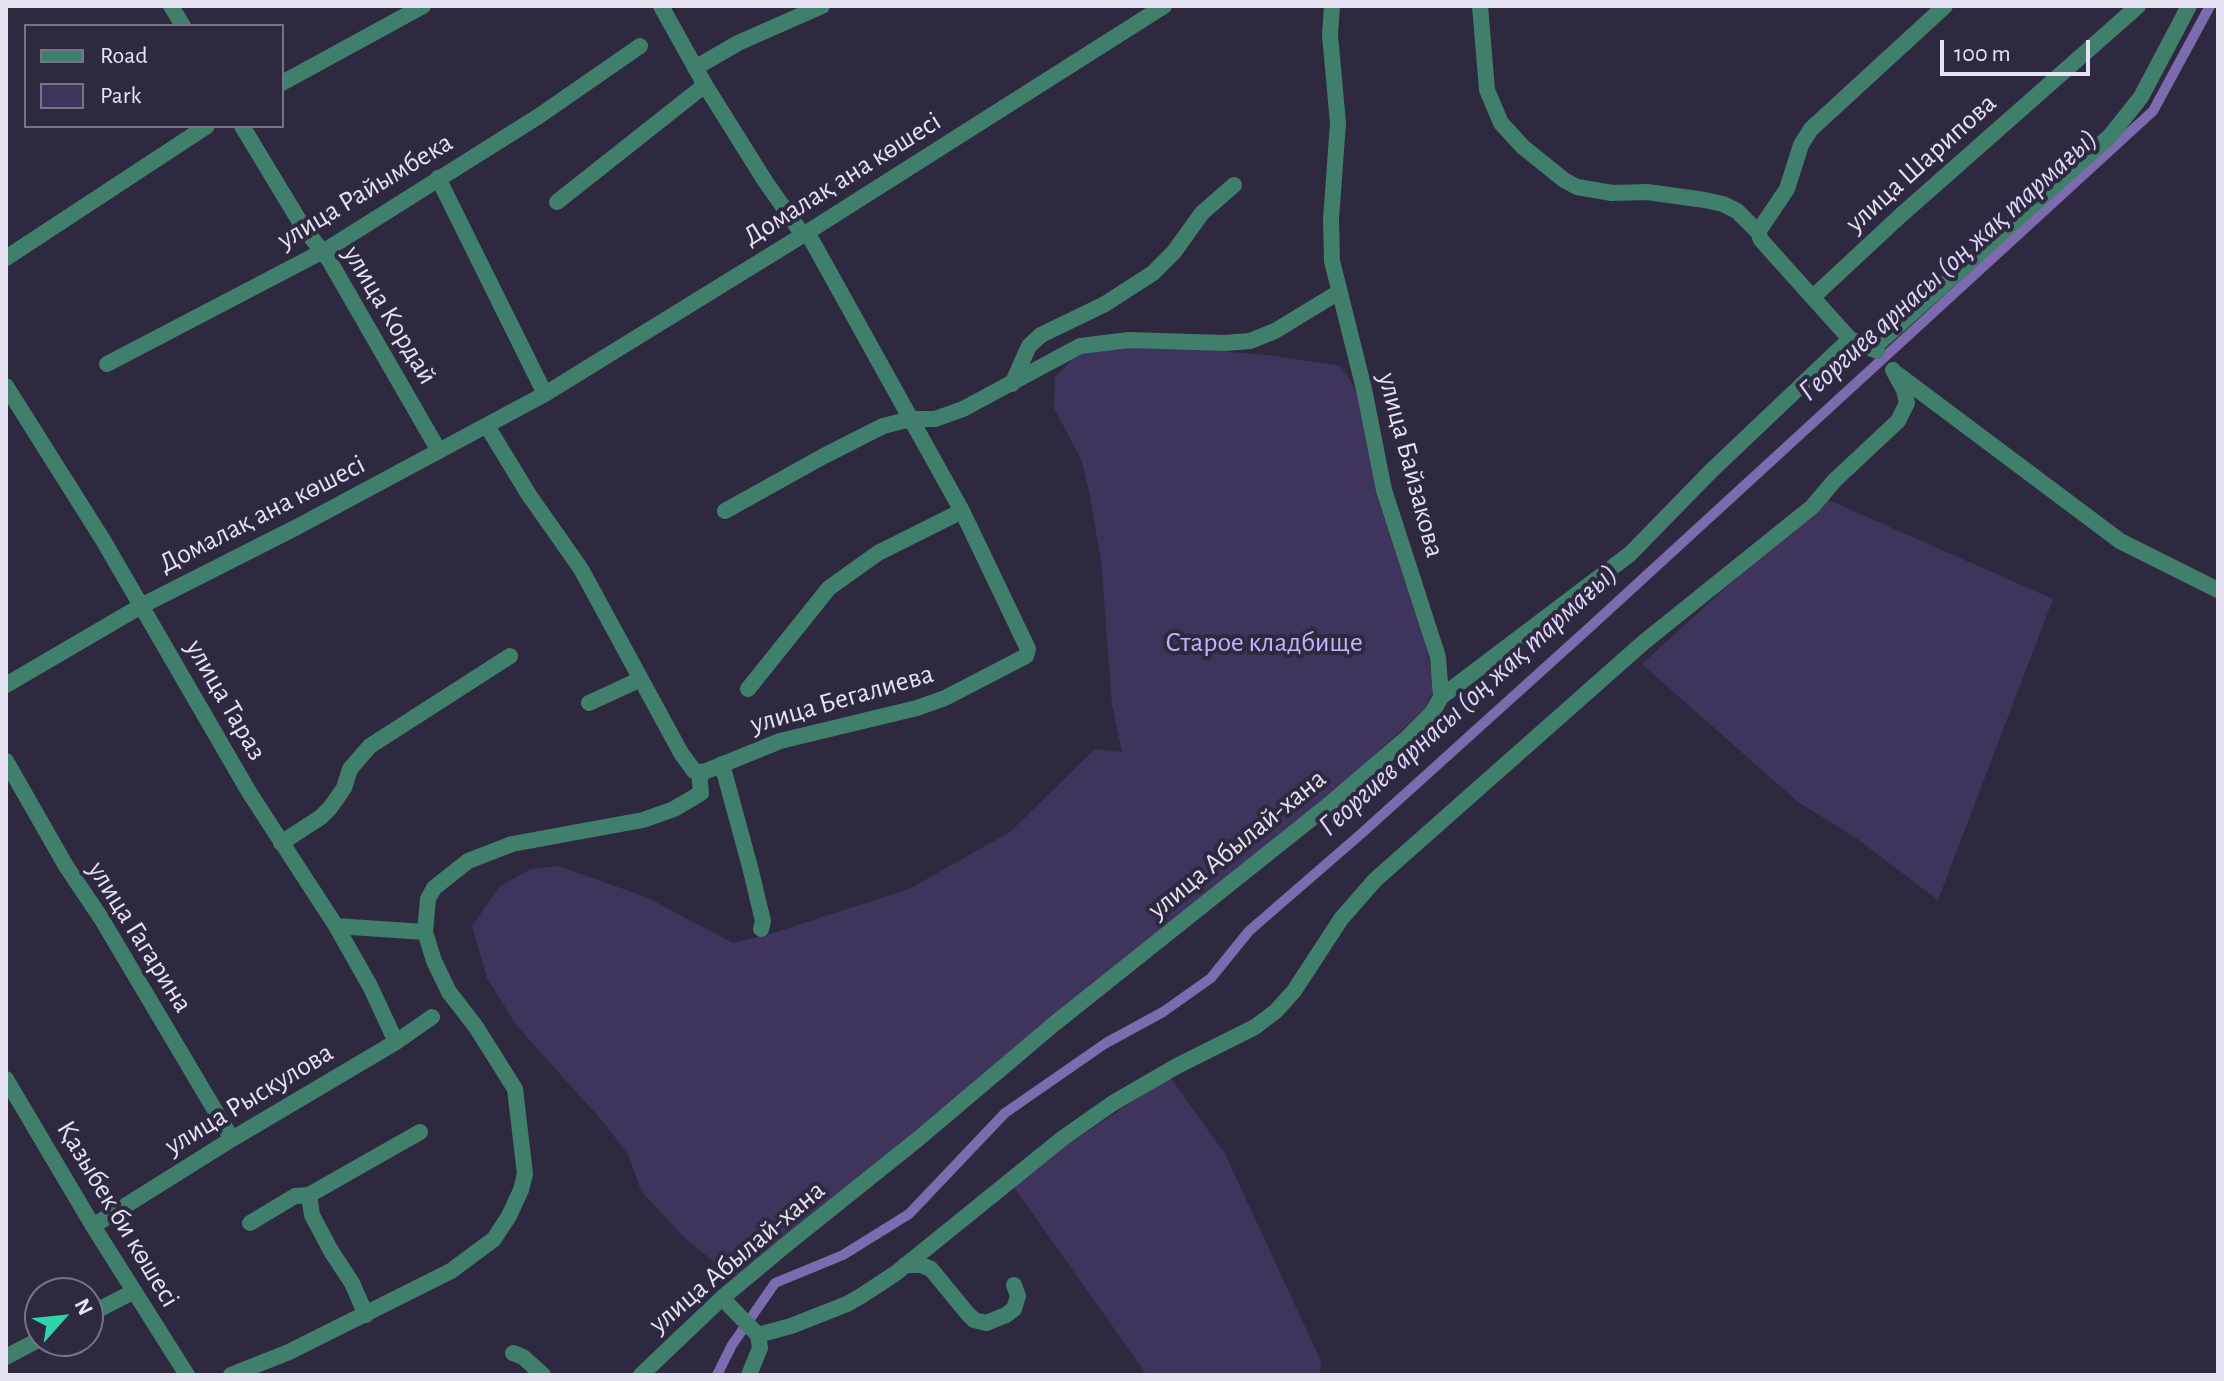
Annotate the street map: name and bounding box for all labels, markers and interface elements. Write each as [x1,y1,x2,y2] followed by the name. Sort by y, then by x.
[24,24,284,128] legend
[1944,24,2094,74] scale bar
[1954,42,2011,66] text: 100 m
[100,44,148,68] text: Road
[100,84,141,108] text: Park
[1839,86,2003,240] street label: улица Шарипова
[737,105,947,253] street label: Домалақ ана көшесі
[1791,121,2105,409] water label: Георгиев арнасы (оң жақ тармағы)
[271,125,459,257] street label: улица Райымбека
[335,240,445,390] street label: улица Кордай
[1370,369,1452,561] street label: улица Байзакова
[153,448,371,580] street label: Домалақ ана көшесі
[1311,556,1625,844] water label: Георгиев арнасы (оң жақ тармағы)
[1165,626,1363,660] park label: Старое кладбище
[178,634,274,766] street label: улица Тараз
[747,657,937,741] street label: улица Бегалиева
[1141,762,1333,926] street label: улица Абылай-хана
[80,855,200,1019] street label: улица Гагарина
[159,1036,339,1162] street label: улица Рыскулова
[49,1115,187,1313] street label: Қазыбек би көшесі
[642,1174,832,1340] street label: улица Абылай-хана
[24,1277,104,1357] north arrow
[70,1295,97,1319] text: N

